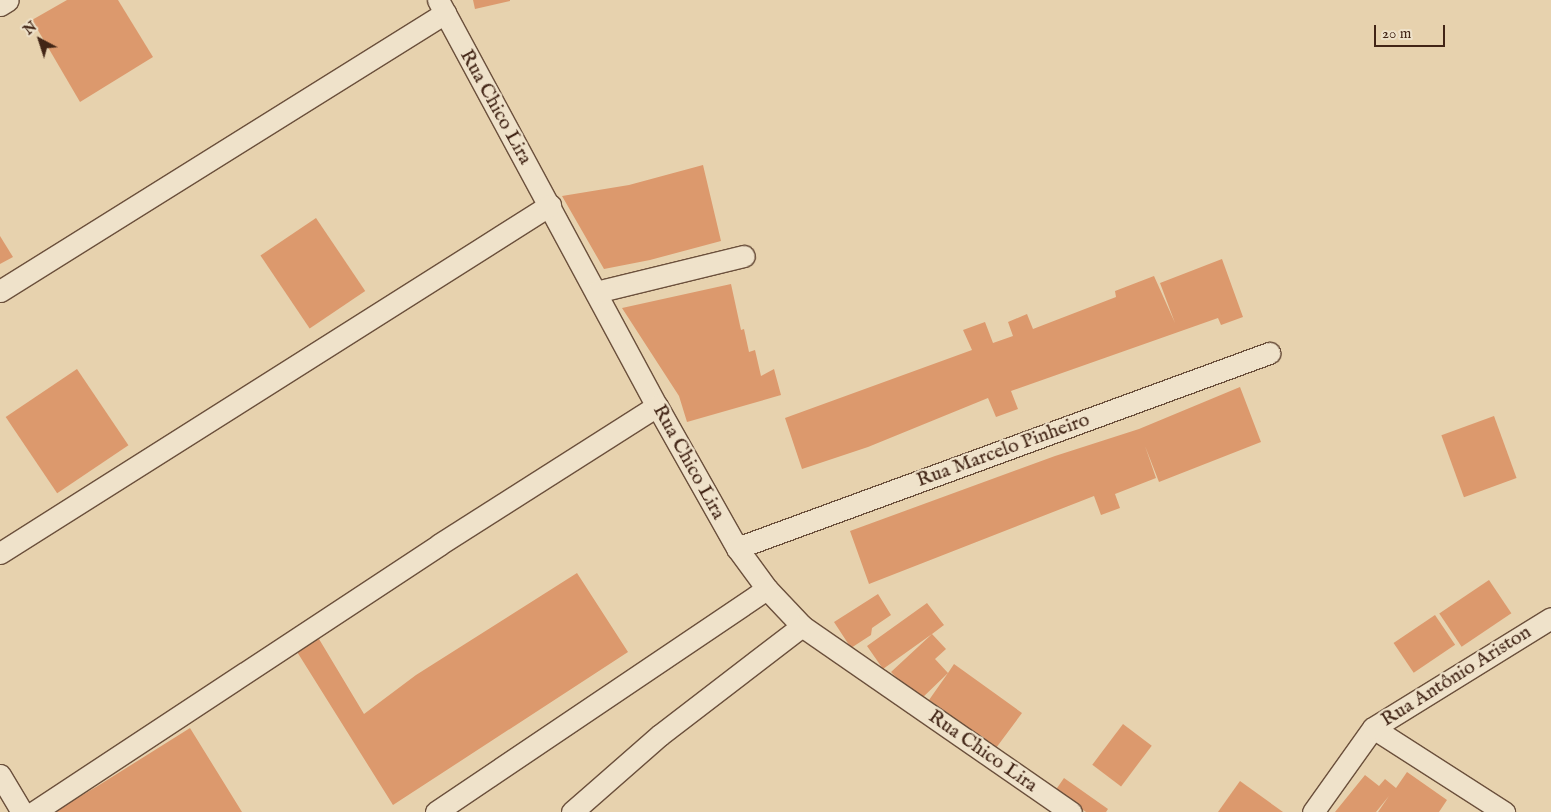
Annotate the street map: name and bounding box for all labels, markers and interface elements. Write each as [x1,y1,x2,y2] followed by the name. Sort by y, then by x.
[15,15,65,65] north arrow
[1376,15,1447,47] scale bar
[20,18,41,39] text: N
[1382,24,1411,43] text: 20 m
[454,45,538,169] street label: Rua Chico Lira
[647,400,731,524] street label: Rua Chico Lira
[913,408,1093,492] street label: Rua Marcelo Pinheiro
[1376,620,1536,732] street label: Rua Antônio Ariston
[924,704,1042,798] street label: Rua Chico Lira

